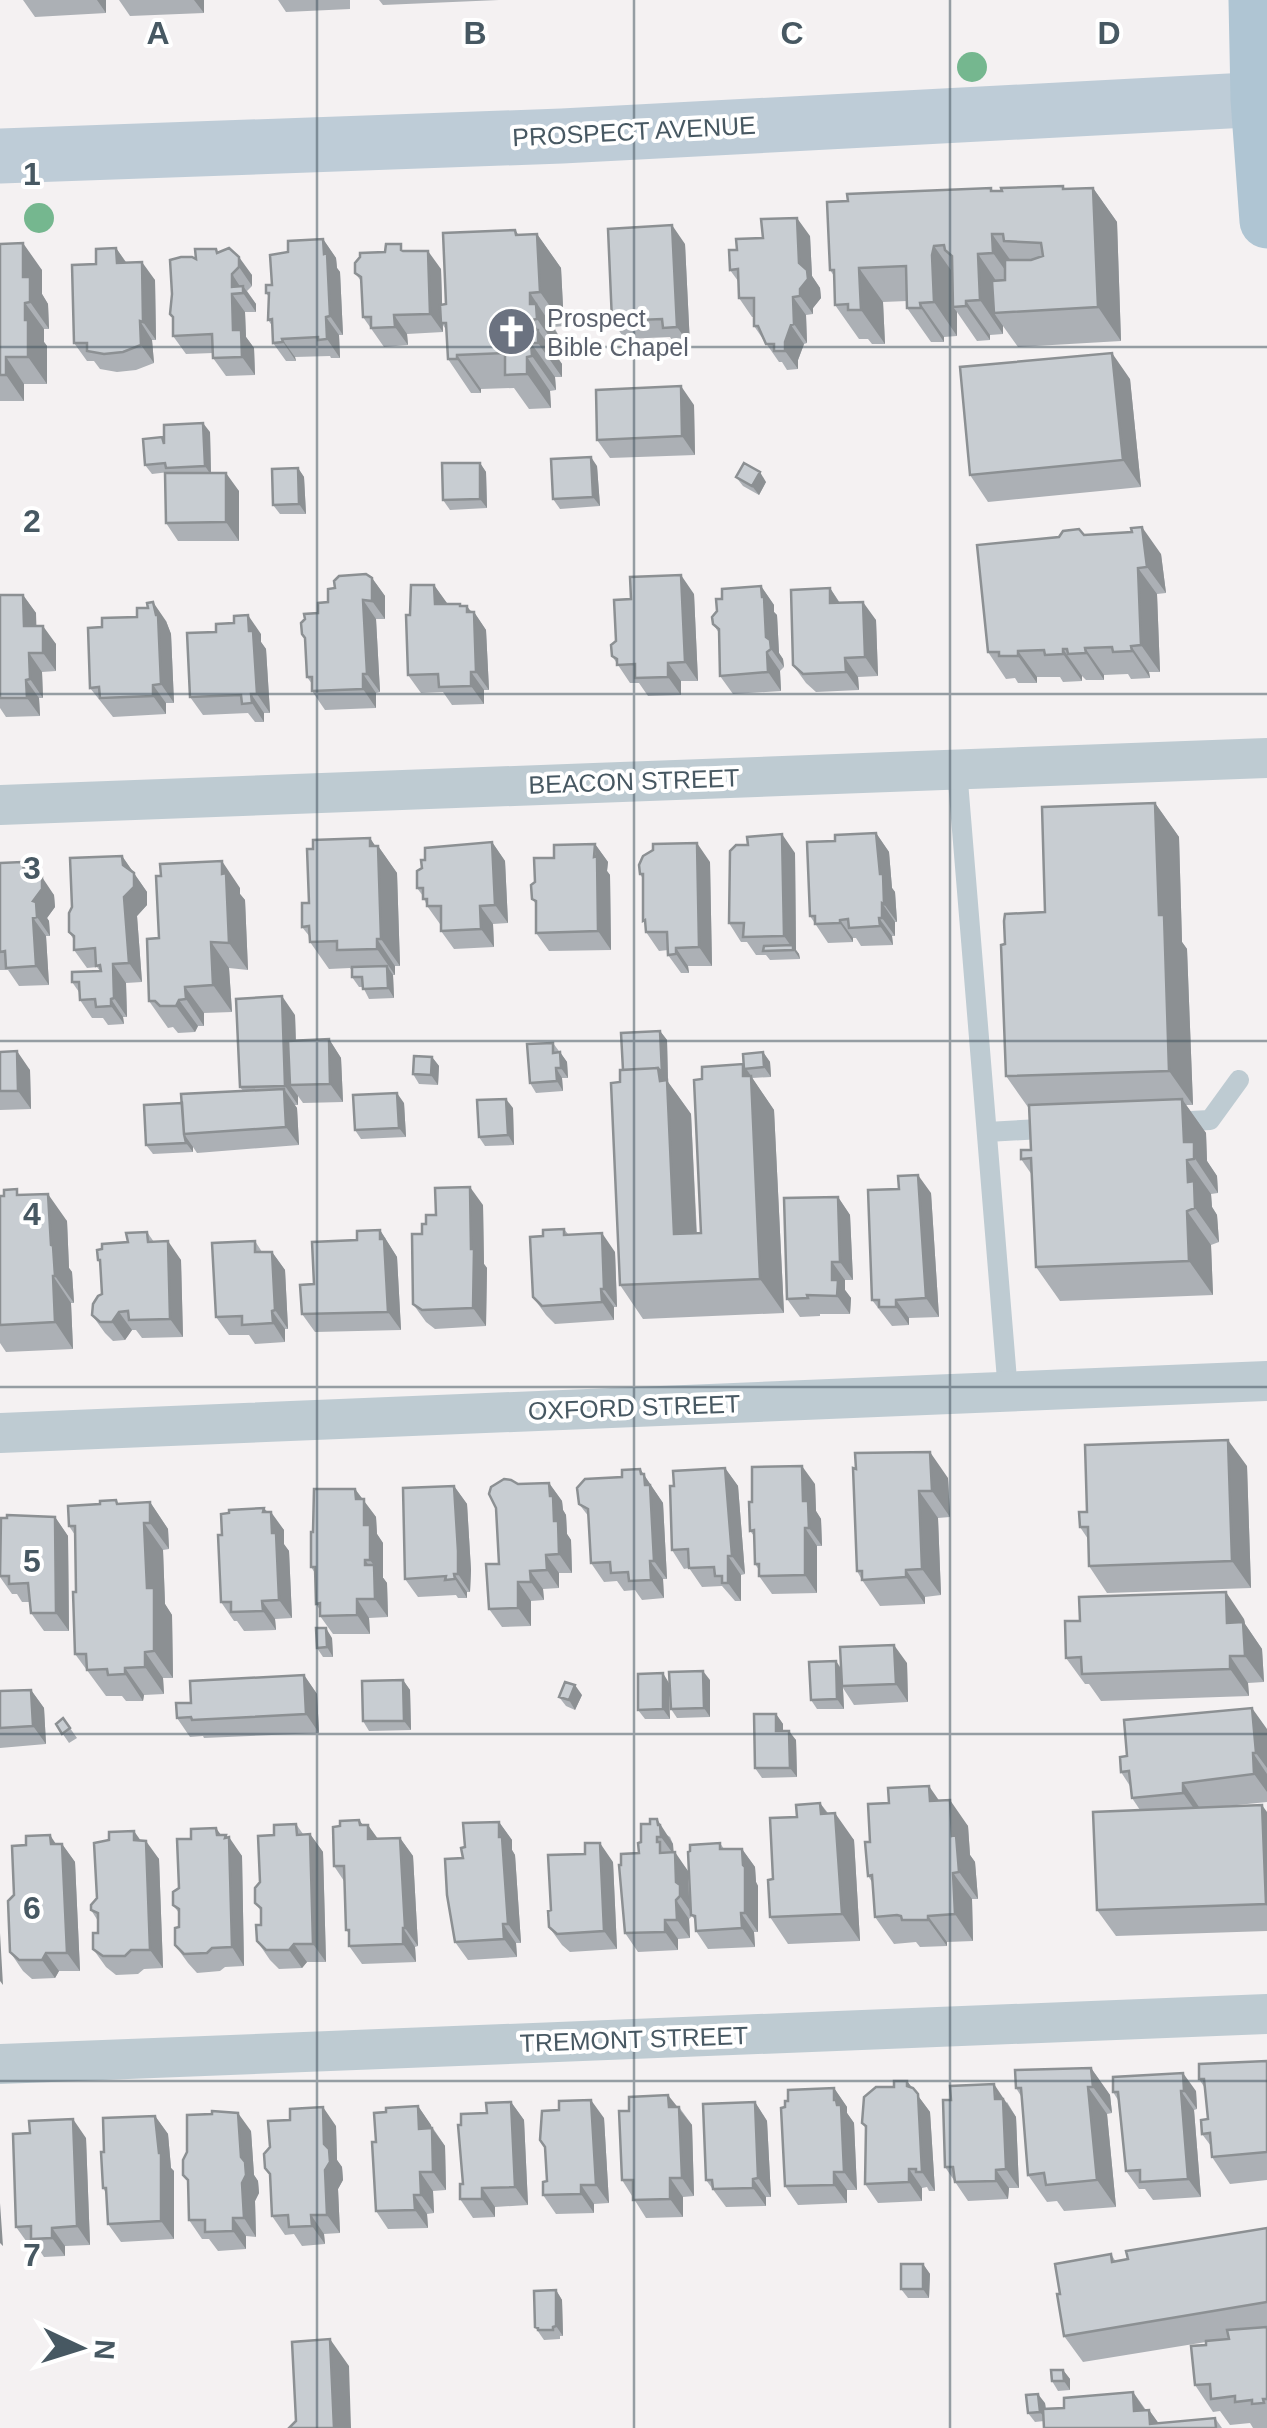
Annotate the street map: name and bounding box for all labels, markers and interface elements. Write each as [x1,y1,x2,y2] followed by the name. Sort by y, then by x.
[146,15,170,51] text: A
[463,15,487,51] text: B
[780,15,804,51] text: C
[1097,15,1121,51] text: D
[512,111,756,151] street label: PROSPECT AVENUE
[23,156,41,192] text: 1
[547,304,689,361] place label: Prospect Bible Chapel
[486,306,538,358] church icon: Prospect Bible Chapel
[23,503,41,539] text: 2
[528,763,740,799] street label: BEACON STREET
[23,850,41,886] text: 3
[23,1196,41,1232] text: 4
[527,1389,741,1425] street label: OXFORD STREET
[23,1543,41,1579] text: 5
[23,1890,41,1926] text: 6
[519,2021,749,2057] street label: TREMONT STREET
[23,2237,41,2273] text: 7
[30,2298,130,2398] north arrow
[88,2339,121,2361] text: N

